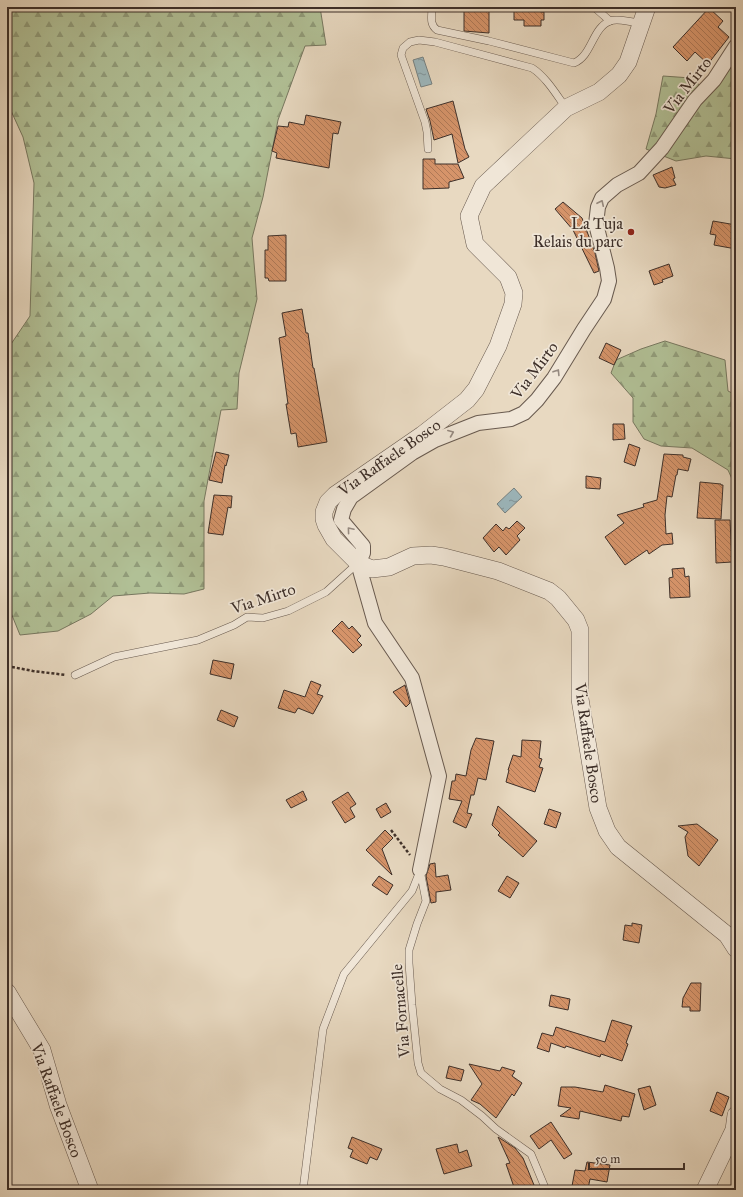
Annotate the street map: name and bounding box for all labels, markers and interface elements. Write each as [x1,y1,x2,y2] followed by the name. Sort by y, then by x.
[659,53,715,118] street label: Via Mirto
[596,200,604,207] one-way arrow
[533,214,623,251] place label: La Tuja Relais du parc
[626,227,636,237] marker: La Tuja Relais du parc
[506,338,562,403] street label: Via Mirto
[553,369,560,376] one-way arrow
[334,415,444,500] street label: Via Raffaele Bosco
[447,430,454,438] one-way arrow
[347,528,354,535] one-way arrow
[228,579,298,618] street label: Via Mirto
[571,681,606,804] street label: Via Raffaele Bosco
[387,963,414,1060] street label: Via Fornacelle
[27,1039,86,1160] street label: Via Raffaele Bosco
[589,1145,684,1171] scale bar
[595,1152,620,1166] text: 50 m

